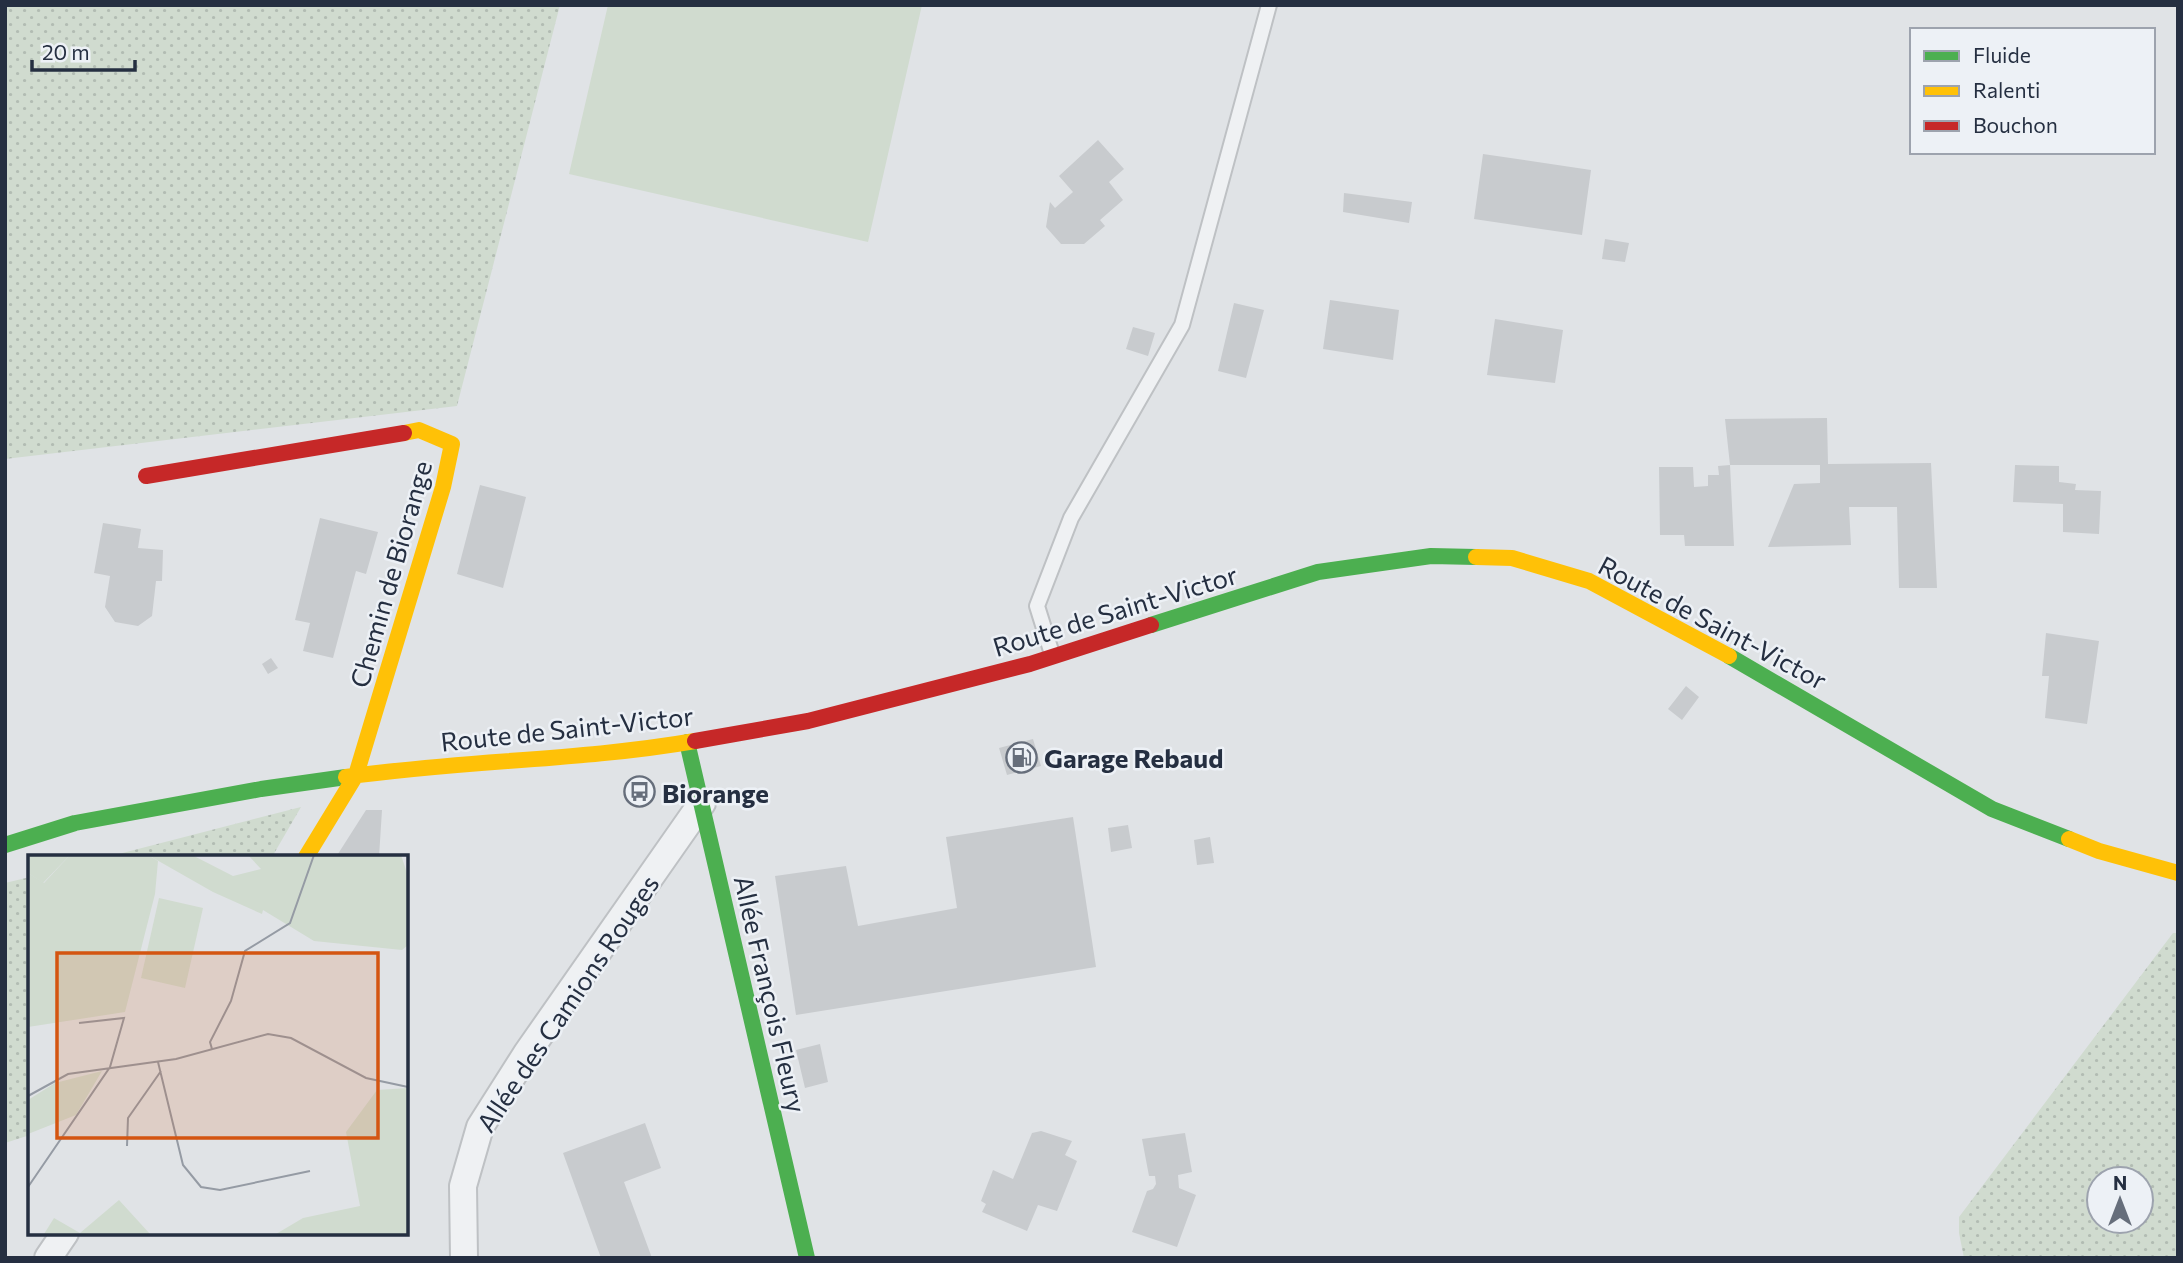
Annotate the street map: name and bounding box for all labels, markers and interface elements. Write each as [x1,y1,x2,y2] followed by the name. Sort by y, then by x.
[32,28,135,72] scale bar
[1910,28,2155,154] legend
[42,39,90,64] text: 20 m
[1973,42,2031,67] text: Fluide
[1973,77,2040,102] text: Ralenti
[1973,112,2058,137] text: Bouchon
[343,457,437,691] street label: Chemin de Biorange
[1594,549,1832,695] street label: Route de Saint-Victor
[989,558,1241,662] street label: Route de Saint-Victor
[439,699,695,757] street label: Route de Saint-Victor
[1004,740,1038,774] fuel station icon: Garage Rebaud
[1044,742,1223,773] place label: Garage Rebaud
[622,775,656,809] bus stop icon: Biorange
[662,777,769,808] place label: Biorange
[28,855,408,1235] inset map
[469,869,665,1137] street label: Allée des Camions Rouges
[729,873,813,1115] street label: Allée François Fleury
[2085,1165,2155,1235] north arrow
[2113,1171,2127,1194] text: N

